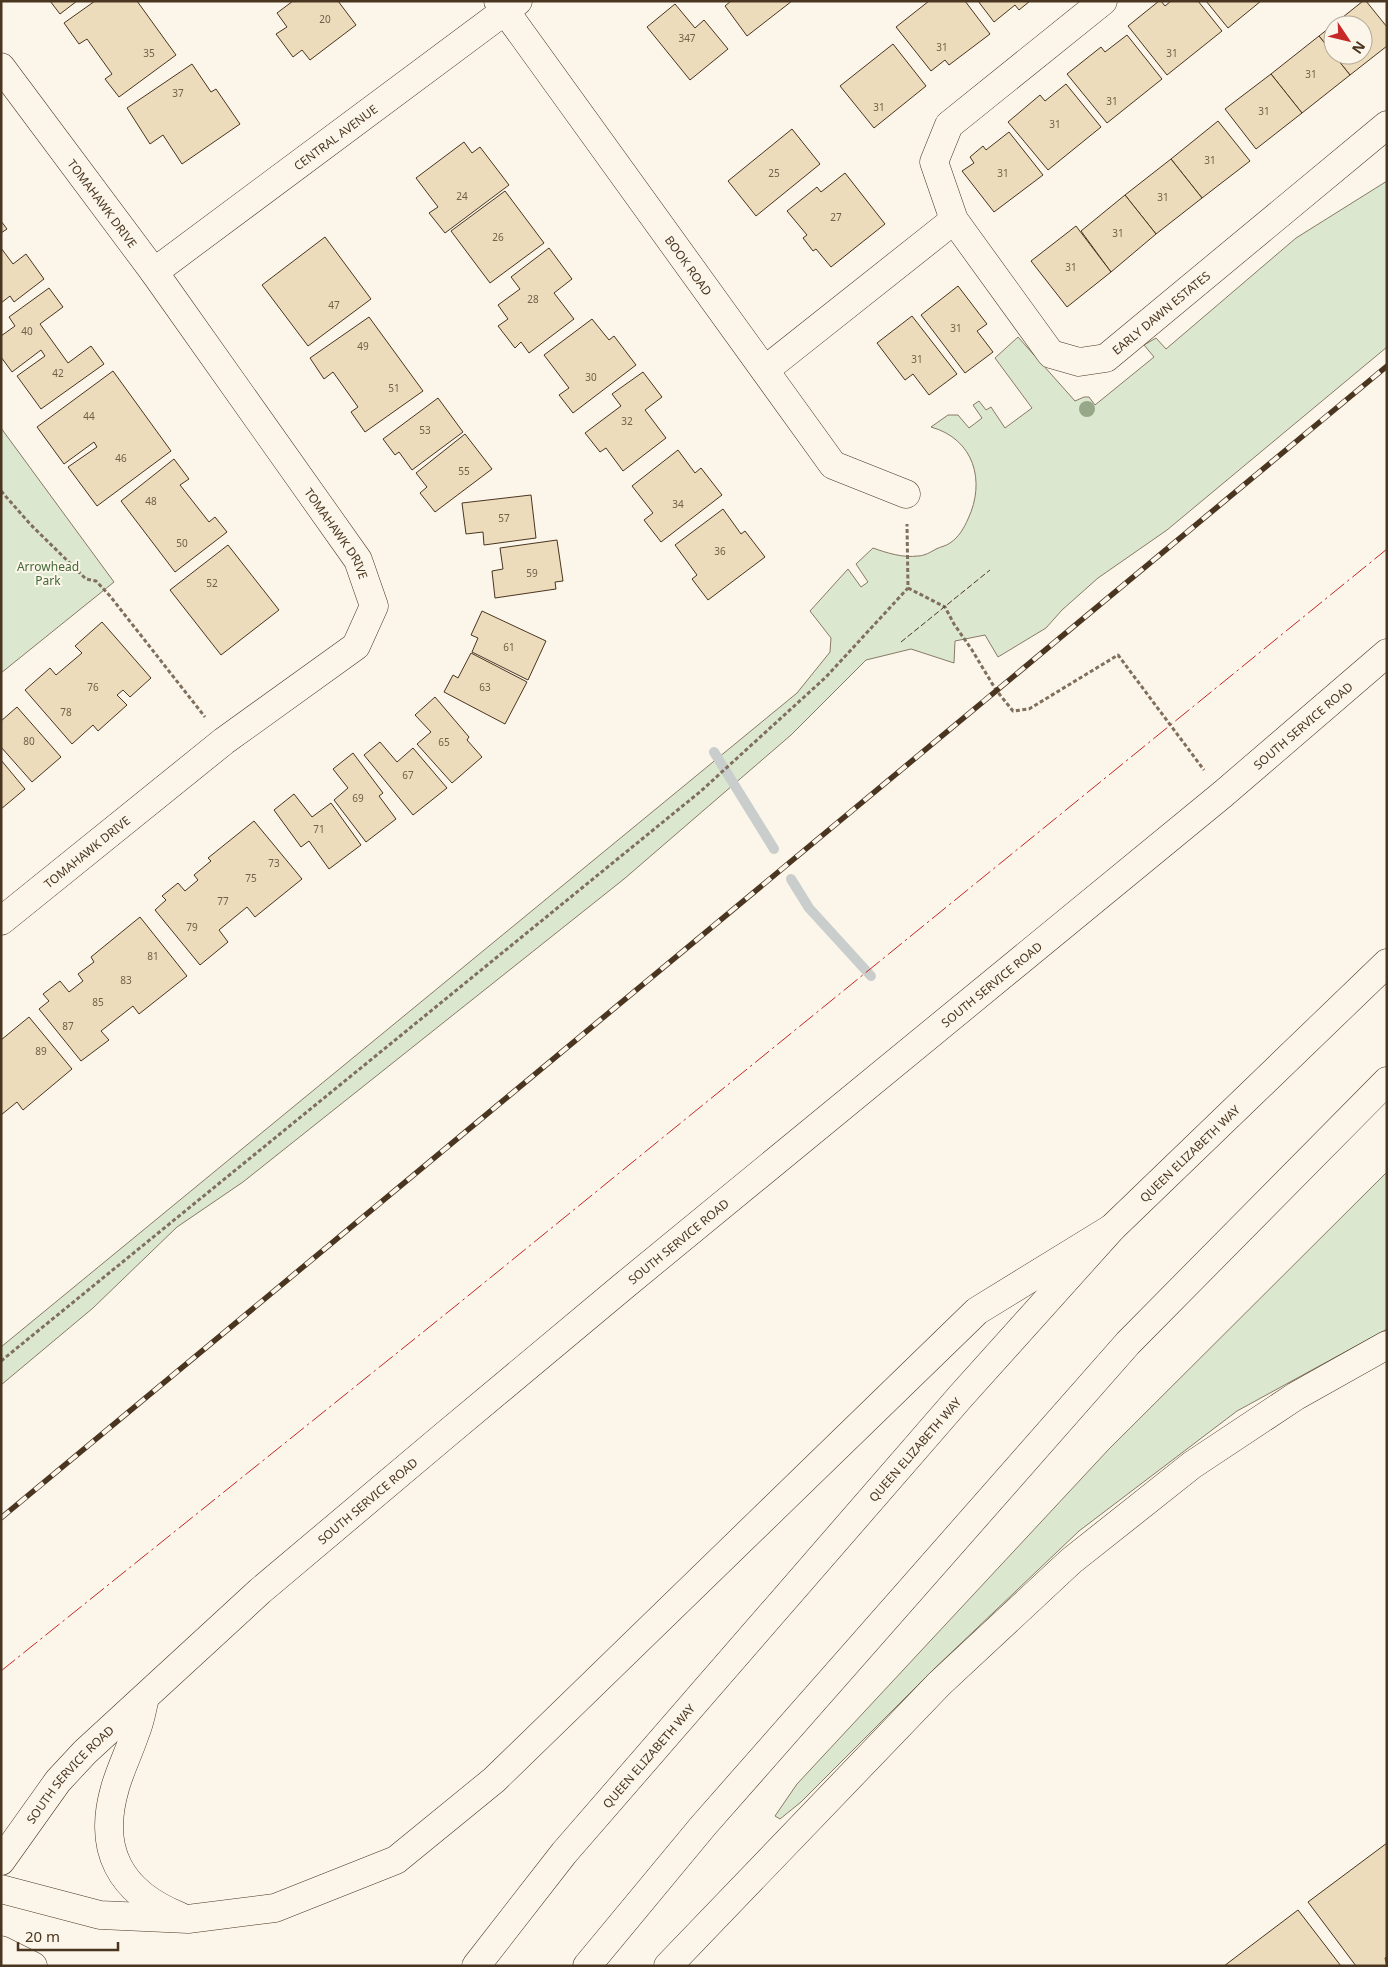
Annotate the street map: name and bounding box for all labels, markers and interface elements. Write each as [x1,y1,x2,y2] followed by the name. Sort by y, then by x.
[319,12,331,26] house number: 20
[1323,15,1373,65] north arrow
[678,31,696,45] house number: 347
[1348,38,1370,58] text: N
[936,40,948,54] house number: 31
[143,46,155,60] house number: 35
[1166,46,1178,60] house number: 31
[1305,67,1317,81] house number: 31
[172,86,184,100] house number: 37
[1106,94,1118,108] house number: 31
[290,100,381,174] street label: CENTRAL AVENUE
[873,100,885,114] house number: 31
[1258,104,1270,118] house number: 31
[1049,117,1061,131] house number: 31
[1204,153,1216,167] house number: 31
[64,156,141,251] street label: TOMAHAWK DRIVE
[768,166,780,180] house number: 25
[997,166,1009,180] house number: 31
[456,189,468,203] house number: 24
[1157,190,1169,204] house number: 31
[830,210,842,224] house number: 27
[1112,226,1124,240] house number: 31
[492,230,504,244] house number: 26
[661,232,716,299] street label: BOOK ROAD
[1065,260,1077,274] house number: 31
[1108,267,1214,358] street label: EARLY DAWN ESTATES
[527,292,539,306] house number: 28
[328,298,340,312] house number: 47
[950,321,962,335] house number: 31
[21,324,33,338] house number: 40
[357,339,369,353] house number: 49
[911,352,923,366] house number: 31
[52,366,64,380] house number: 42
[585,370,597,384] house number: 30
[388,381,400,395] house number: 51
[83,409,95,423] house number: 44
[621,414,633,428] house number: 32
[419,423,431,437] house number: 53
[115,451,127,465] house number: 46
[458,464,470,478] house number: 55
[301,484,372,581] street label: TOMAHAWK DRIVE
[145,494,157,508] house number: 48
[672,497,684,511] house number: 34
[498,511,510,525] house number: 57
[176,536,188,550] house number: 50
[714,544,726,558] house number: 36
[17,558,79,589] park label: Arrowhead Park
[526,566,538,580] house number: 59
[206,576,218,590] house number: 52
[503,640,515,654] house number: 61
[1250,678,1356,773] street label: SOUTH SERVICE ROAD
[87,680,99,694] house number: 76
[479,680,491,694] house number: 63
[60,705,72,719] house number: 78
[23,734,35,748] house number: 80
[438,735,450,749] house number: 65
[402,768,414,782] house number: 67
[352,791,364,805] house number: 69
[40,812,134,892] street label: TOMAHAWK DRIVE
[313,822,325,836] house number: 71
[268,856,280,870] house number: 73
[245,871,257,885] house number: 75
[217,894,229,908] house number: 77
[186,920,198,934] house number: 79
[937,937,1046,1031] street label: SOUTH SERVICE ROAD
[147,949,159,963] house number: 81
[120,973,132,987] house number: 83
[92,995,104,1009] house number: 85
[62,1019,74,1033] house number: 87
[35,1044,47,1058] house number: 89
[1136,1101,1243,1206] street label: QUEEN ELIZABETH WAY
[624,1194,733,1288] street label: SOUTH SERVICE ROAD
[865,1393,965,1505] street label: QUEEN ELIZABETH WAY
[314,1453,421,1548] street label: SOUTH SERVICE ROAD
[598,1700,699,1812] street label: QUEEN ELIZABETH WAY
[22,1721,118,1827] street label: SOUTH SERVICE ROAD
[18,1920,118,1952] scale bar
[25,1926,60,1946] text: 20 m

